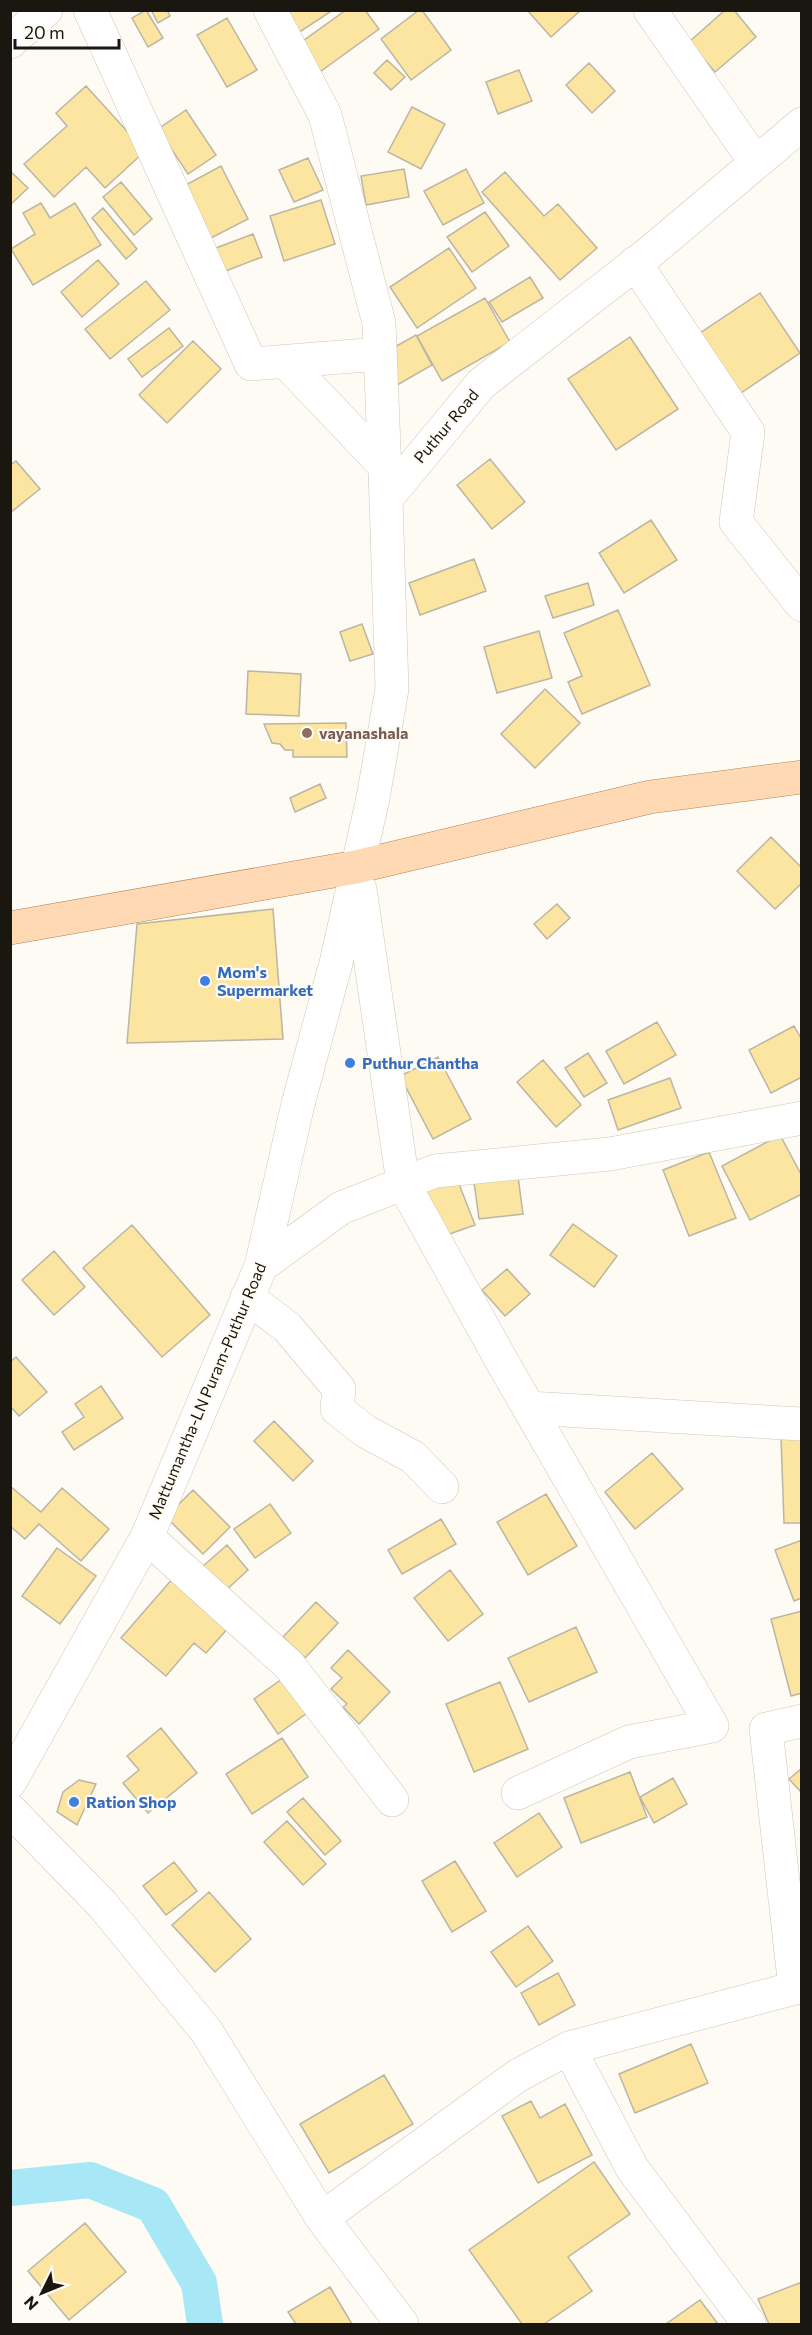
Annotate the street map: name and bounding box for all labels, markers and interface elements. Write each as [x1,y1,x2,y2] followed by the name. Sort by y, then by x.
[15,12,118,50] scale bar
[24,21,65,43] text: 20 m
[409,385,482,466] street label: Puthur Road
[319,723,408,742] place label: vayanashala
[300,726,314,740] marker: vayanashala
[217,962,313,999] place label: Mom's Supermarket
[198,974,212,988] marker: Mom's Supermarket
[362,1053,479,1072] place label: Puthur Chantha
[343,1056,357,1070] marker: Puthur Chantha
[144,1260,269,1522] street label: Mattumantha-LN Puram-Puthur Road
[86,1792,176,1811] place label: Ration Shop
[67,1795,81,1809] marker: Ration Shop
[12,2263,72,2323] north arrow
[20,2293,42,2314] text: N

